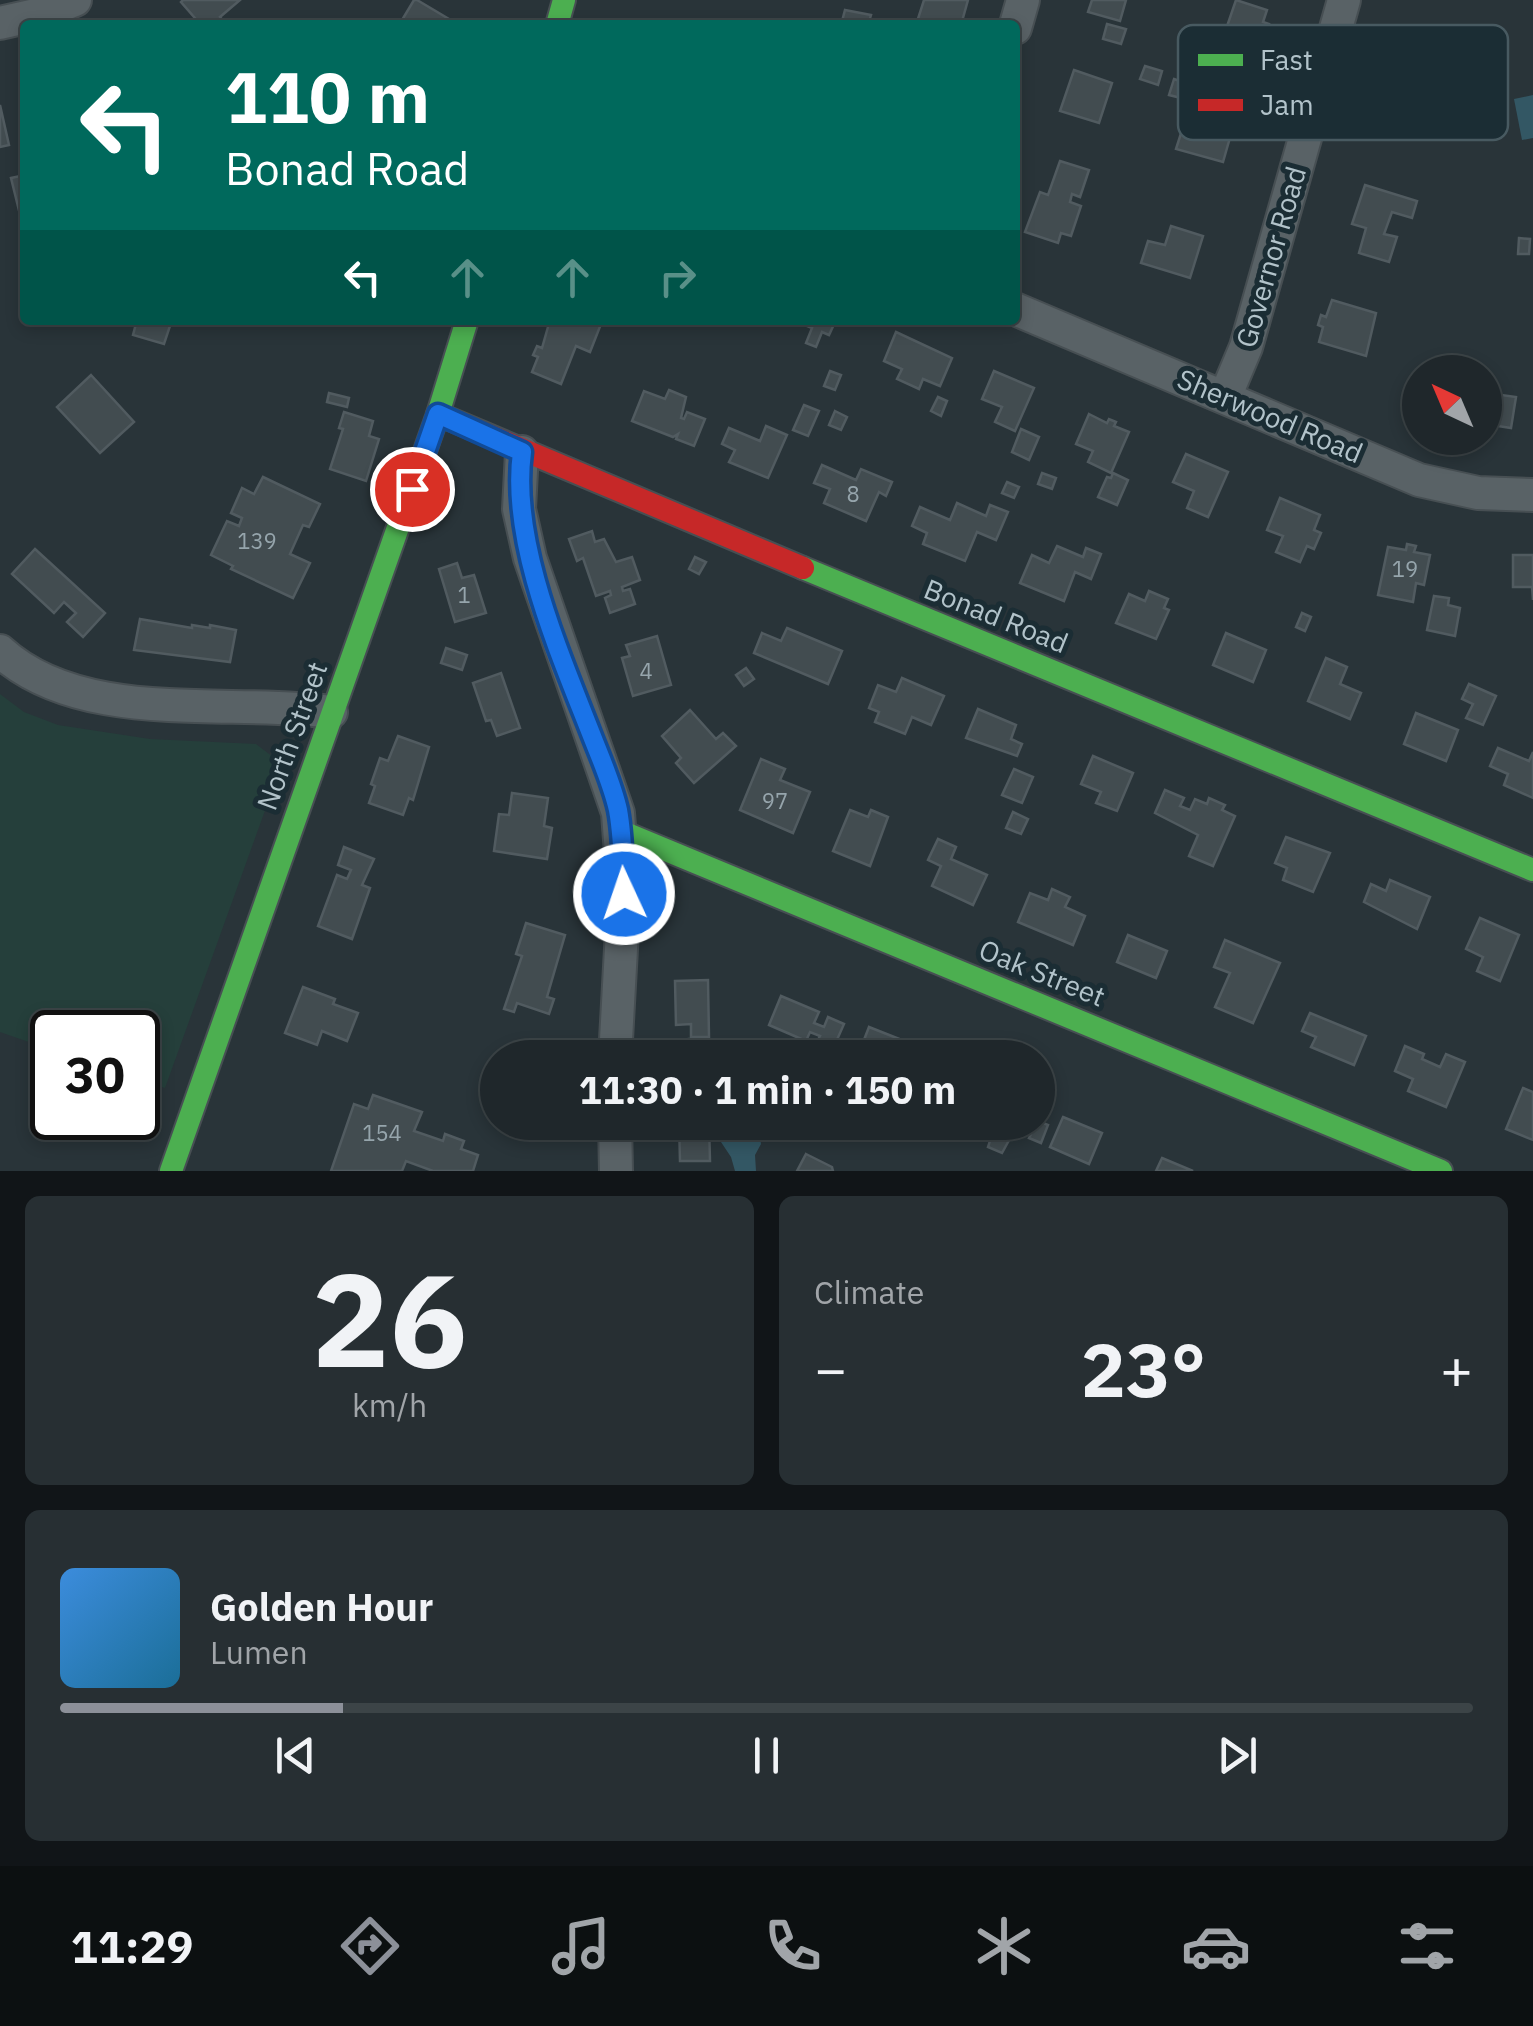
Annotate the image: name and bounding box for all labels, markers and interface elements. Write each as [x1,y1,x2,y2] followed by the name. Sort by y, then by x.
[1178,25,1508,140] legend
[1260,41,1313,78] text: Fast
[225,51,430,142] text: 110 m
[60,60,190,190] icon: left
[1260,86,1314,123] text: Jam
[225,139,469,197] text: Bonad Road
[1227,162,1314,352] street label: Governor Road
[335,250,390,305] icon: left
[440,250,495,305] icon: ahead
[545,250,600,305] icon: ahead
[650,250,705,305] icon: right
[1402,355,1502,455] north arrow
[1402,355,1502,455] map controls
[1172,360,1369,471] street label: Sherwood Road
[370,447,455,532] pin
[385,462,440,517] icon: arrive
[846,479,860,508] house number: 8
[237,526,277,555] house number: 139
[1392,554,1418,583] house number: 19
[919,570,1074,661] street label: Bonad Road
[457,580,471,609] house number: 1
[639,656,653,685] house number: 4
[248,657,335,815] street label: North Street
[762,786,788,815] house number: 97
[572,842,676,946] position arrow
[974,930,1111,1015] street label: Oak Street
[30,1010,160,1140] speed limit sign: 30
[579,1065,956,1114] text: 11:30 · 1 min · 150 m
[362,1118,402,1147] house number: 154
[311,1234,468,1403] text: 26
[814,1271,924,1313] text: Climate
[1081,1320,1206,1418] text: 23°
[814,1333,847,1404] text: −
[1440,1333,1473,1404] text: +
[352,1384,427,1426] text: km/h
[210,1582,433,1631] text: Golden Hour
[210,1631,308,1673] text: Lumen
[268,1728,323,1783] icon: previous
[739,1728,794,1783] icon: pause
[1210,1728,1265,1783] icon: next
[335,1911,405,1981] icon: directions
[546,1911,616,1981] icon: music
[758,1911,828,1981] icon: phone
[969,1911,1039,1981] icon: climate
[1181,1911,1251,1981] icon: car
[1392,1911,1462,1981] icon: filters
[71,1917,194,1975] text: 11:29

